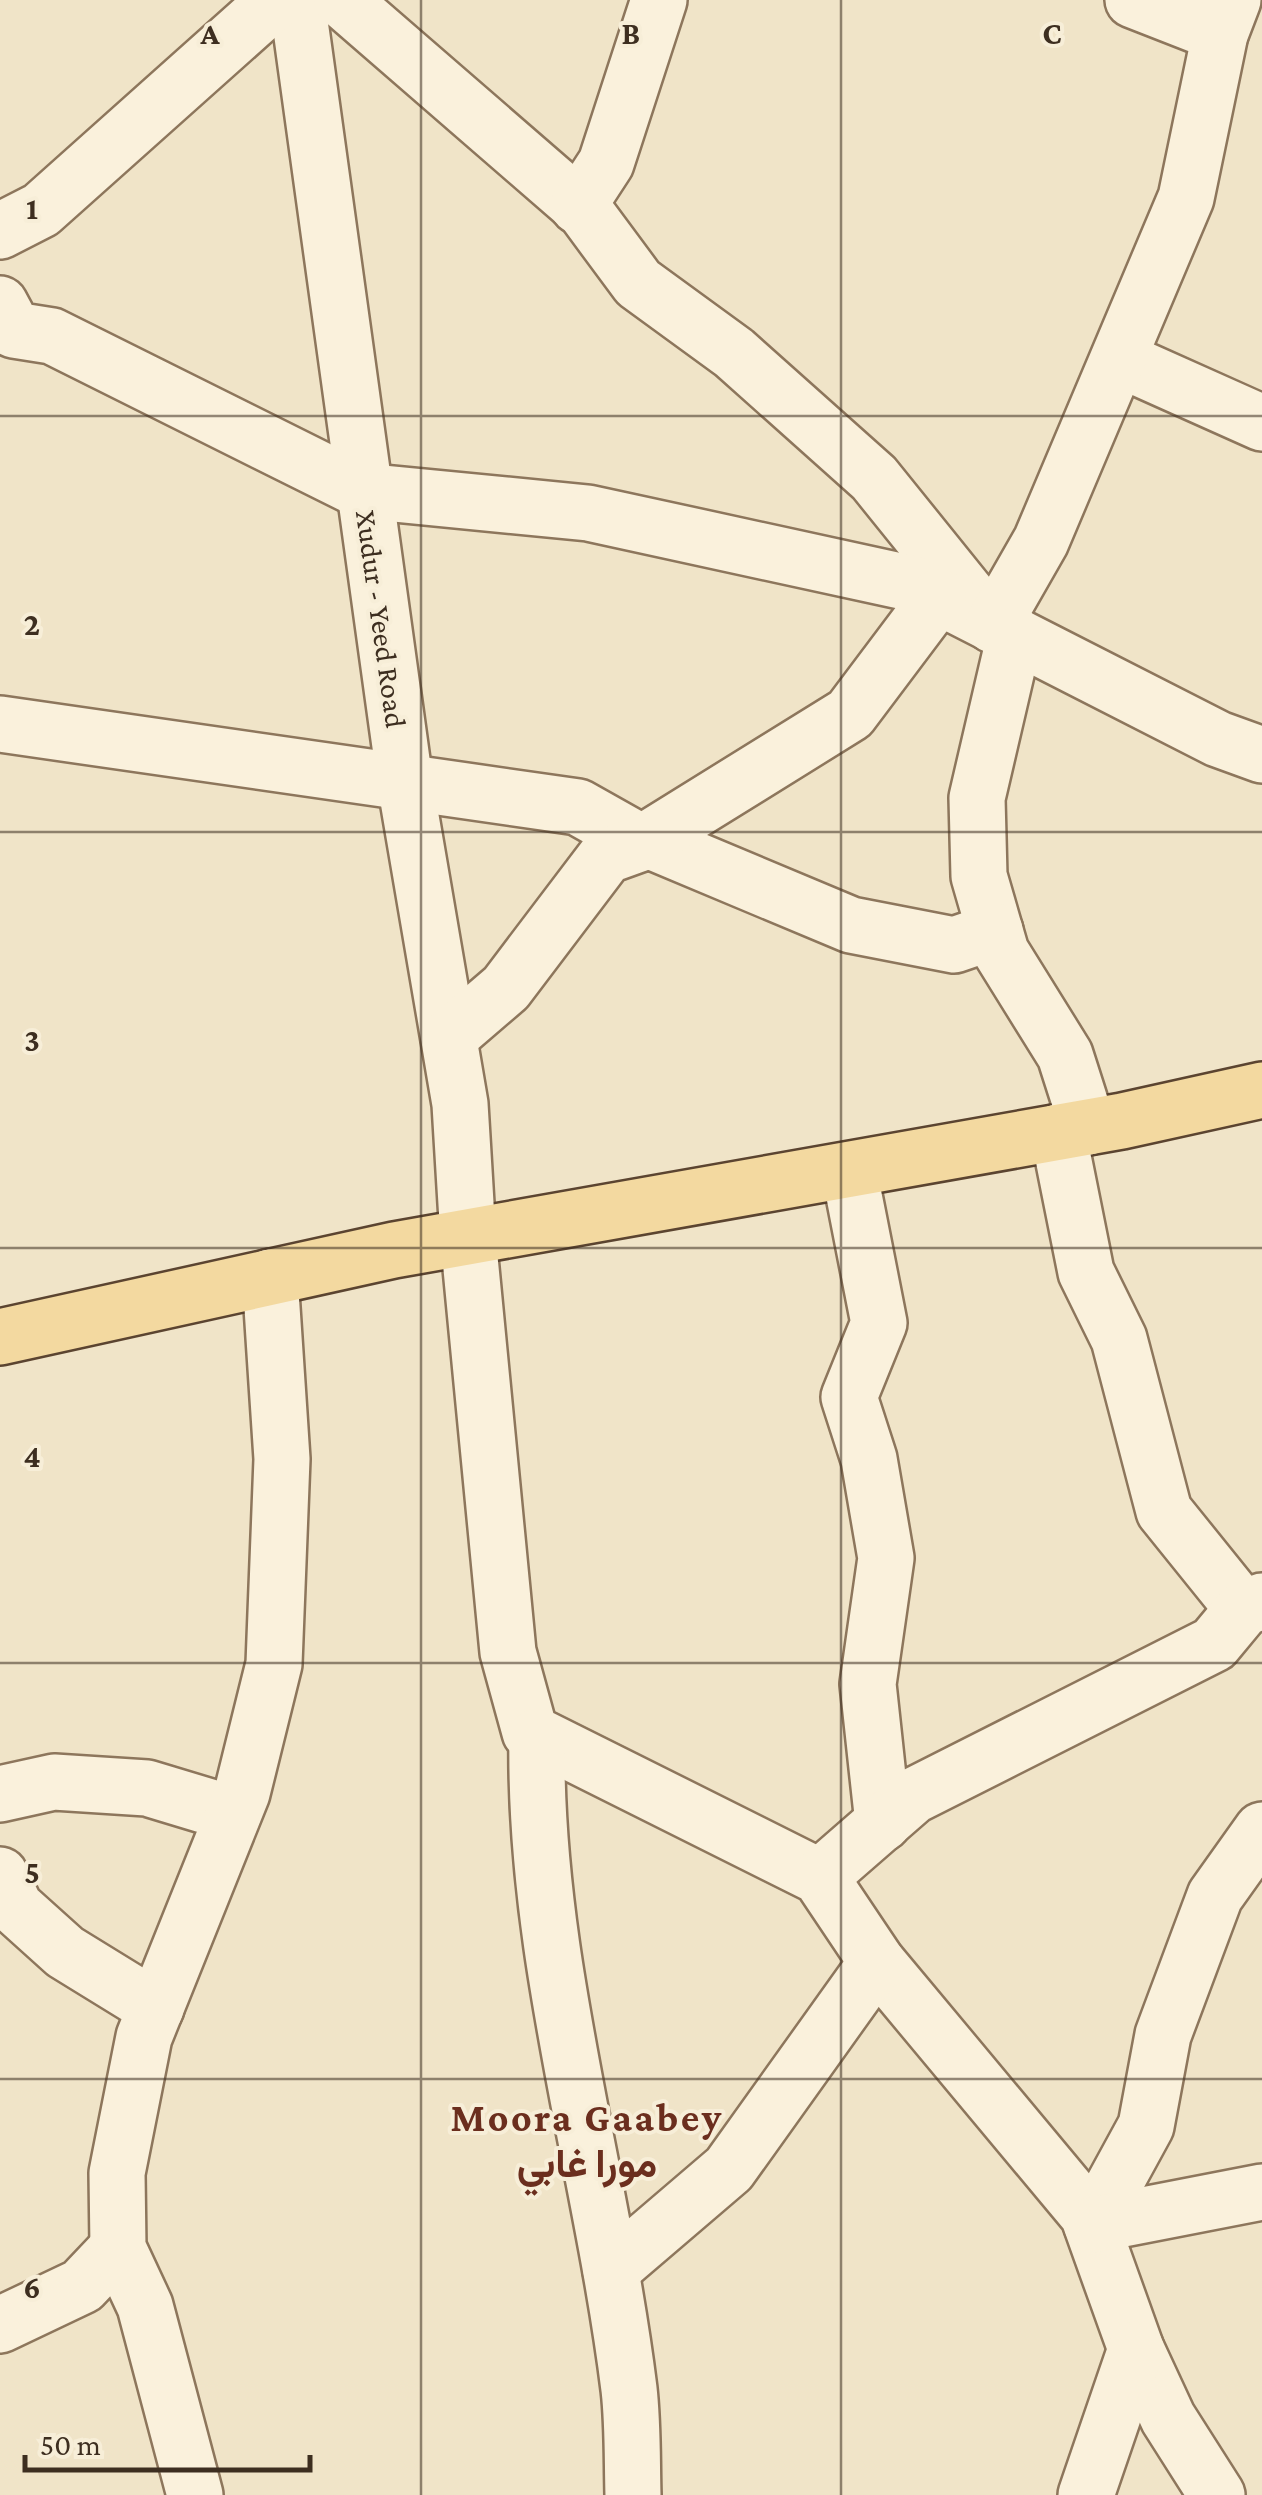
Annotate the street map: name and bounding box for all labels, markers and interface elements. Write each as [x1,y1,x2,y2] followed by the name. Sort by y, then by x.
[199,15,220,51] text: A
[622,15,640,51] text: B
[1042,15,1062,51] text: C
[26,190,38,226] text: 1
[350,508,413,730] street label: Xudur - Yeed Road
[24,606,40,642] text: 2
[24,1022,40,1058] text: 3
[23,1438,41,1474] text: 4
[24,1854,40,1890] text: 5
[450,2095,724,2196] district label: Moora Gaabey مورا غابي
[23,2269,41,2305] text: 6
[25,2410,310,2472] scale bar
[40,2428,101,2461] text: 50 m

